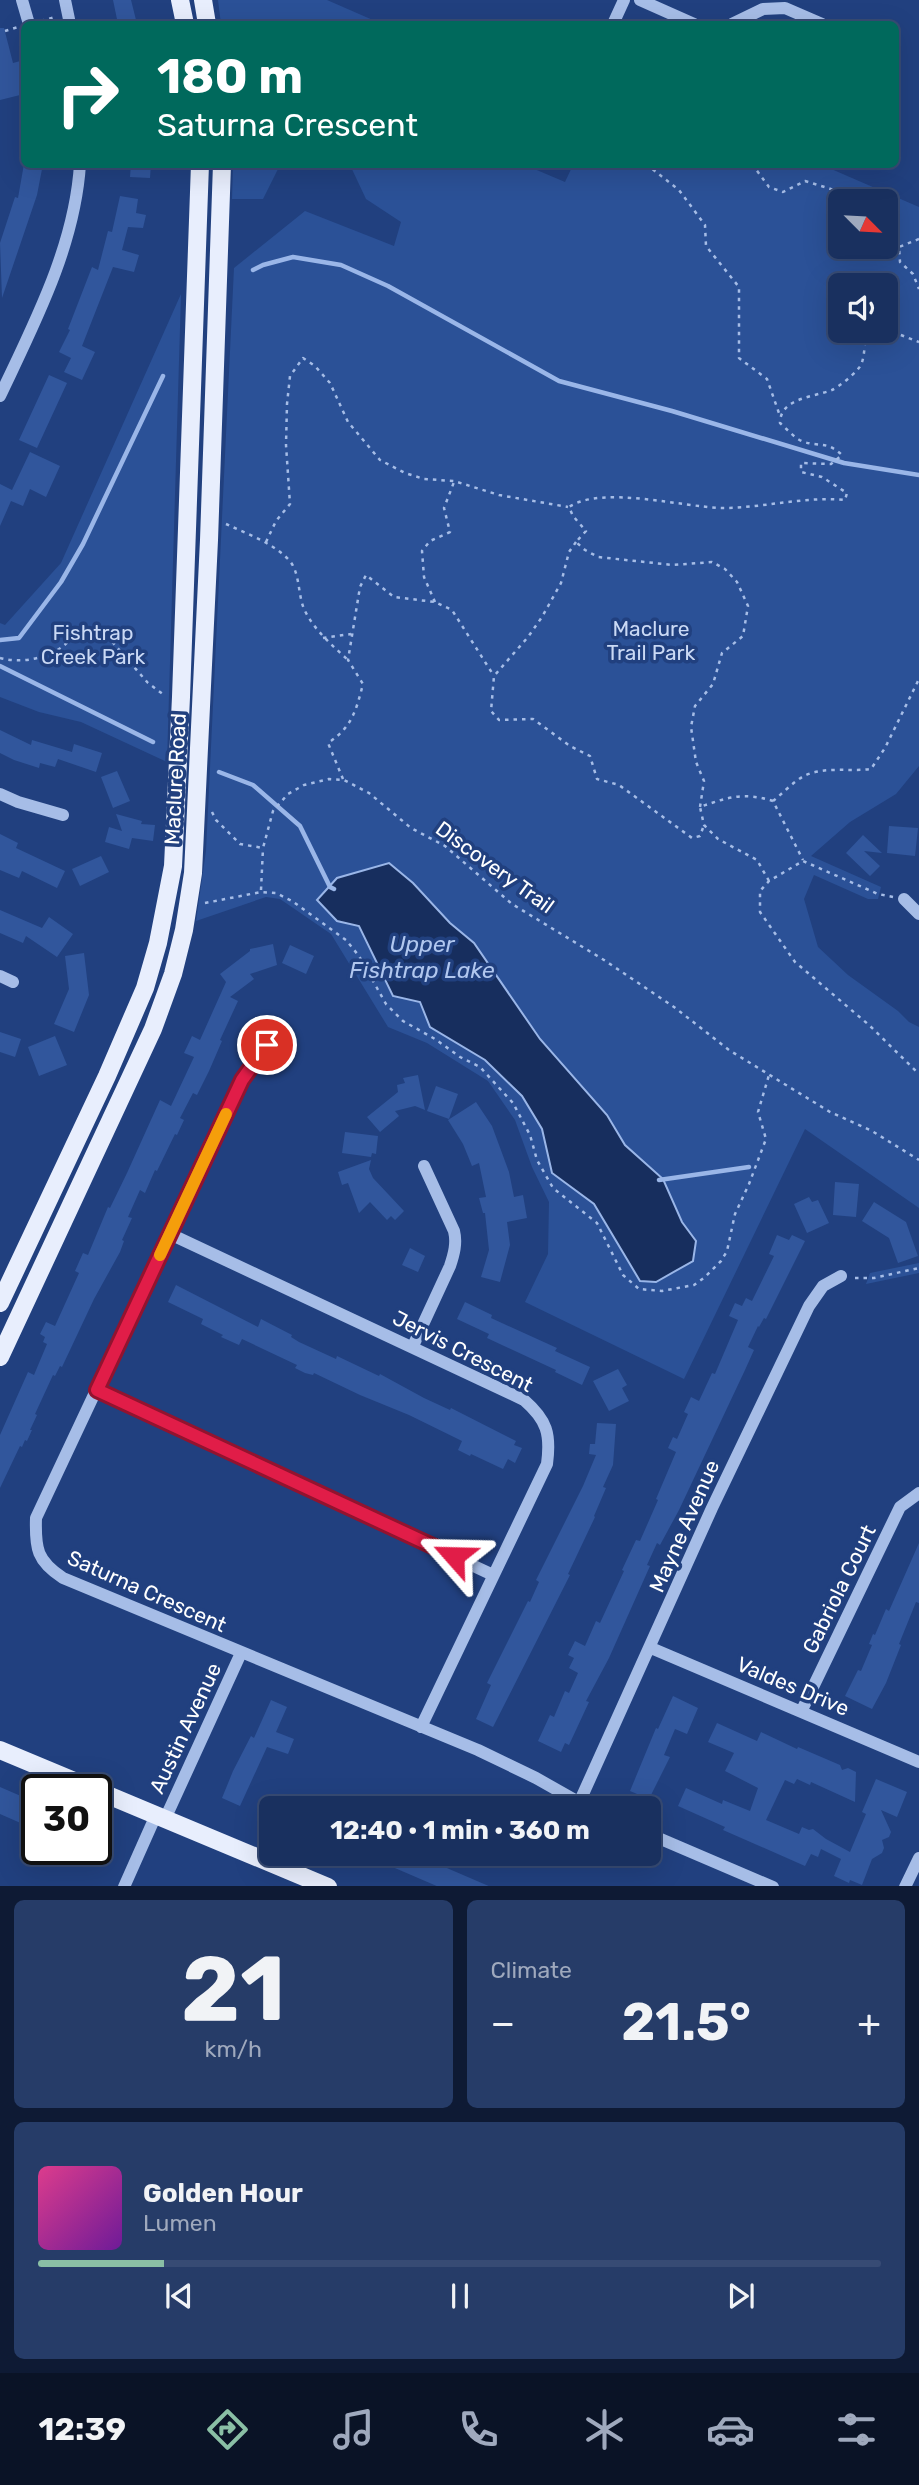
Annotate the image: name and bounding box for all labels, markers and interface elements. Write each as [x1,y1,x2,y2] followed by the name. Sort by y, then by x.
[157,47,303,105] text: 180 m
[42,49,133,140] icon: right
[157,106,418,144] text: Saturna Crescent
[828,189,898,259] north arrow
[828,189,898,343] map controls
[828,273,898,343] button: sound
[607,616,696,665] park label: Maclure Trail Park
[41,620,146,669] park label: Fishtrap Creek Park
[159,712,191,846] street label: Maclure Road
[431,816,559,918] street label: Discovery Trail
[349,930,495,984] water label: Upper Fishtrap Lake
[237,1015,297,1075] pin
[248,1026,286,1064] icon: arrive
[389,1305,537,1397] street label: Jervis Crescent
[644,1456,724,1596] street label: Mayne Avenue
[417,1519,491,1593] position arrow
[797,1521,881,1657] street label: Gabriola Court
[64,1545,230,1637] street label: Saturna Crescent
[733,1651,853,1721] street label: Valdes Drive
[144,1659,226,1797] street label: Austin Avenue
[21,1774,112,1865] speed limit sign: 30
[330,1815,590,1846] text: 12:40 · 1 min · 360 m
[181,1935,285,2043] text: 21
[491,1956,572,1984] text: Climate
[622,1991,751,2053] text: 21.5°
[491,2000,515,2046] text: −
[857,2000,881,2046] text: +
[205,2035,262,2063] text: km/h
[143,2178,303,2209] text: Golden Hour
[143,2209,217,2237] text: Lumen
[160,2277,198,2315] icon: previous
[441,2277,479,2315] icon: pause
[722,2277,760,2315] icon: next
[203,2405,252,2454] icon: directions
[329,2405,378,2454] icon: music
[454,2405,503,2454] icon: phone
[580,2405,629,2454] icon: climate
[706,2405,755,2454] icon: car
[832,2405,881,2454] icon: filters
[38,2410,126,2448] text: 12:39

